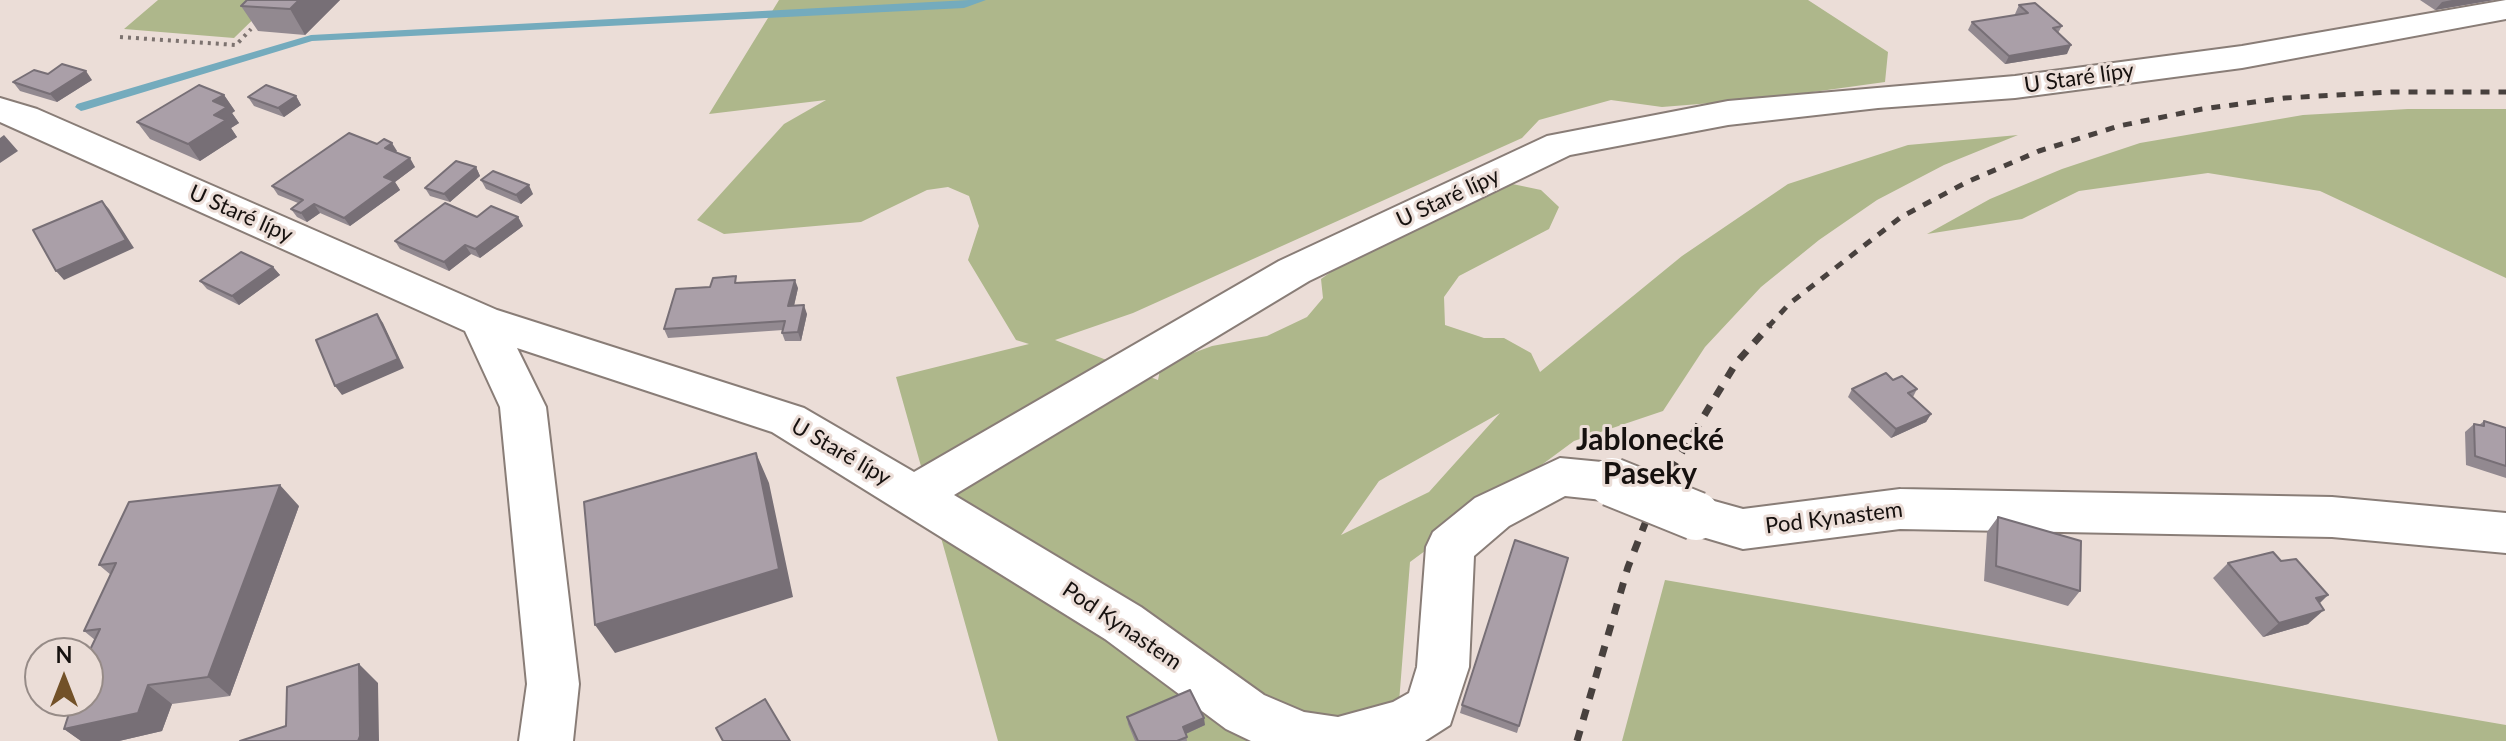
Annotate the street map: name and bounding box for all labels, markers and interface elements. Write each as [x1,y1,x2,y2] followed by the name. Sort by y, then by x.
[2022,57,2136,99] street label: U Staré lípy
[1392,163,1504,233] street label: U Staré lípy
[185,179,297,249] street label: U Staré lípy
[786,413,896,491] street label: U Staré lípy
[1576,422,1724,492] district label: Jablonecké Paseky
[1764,496,1904,540] street label: Pod Kynastem
[1057,576,1187,676] street label: Pod Kynastem
[24,637,104,717] north arrow
[56,641,72,668] text: N

